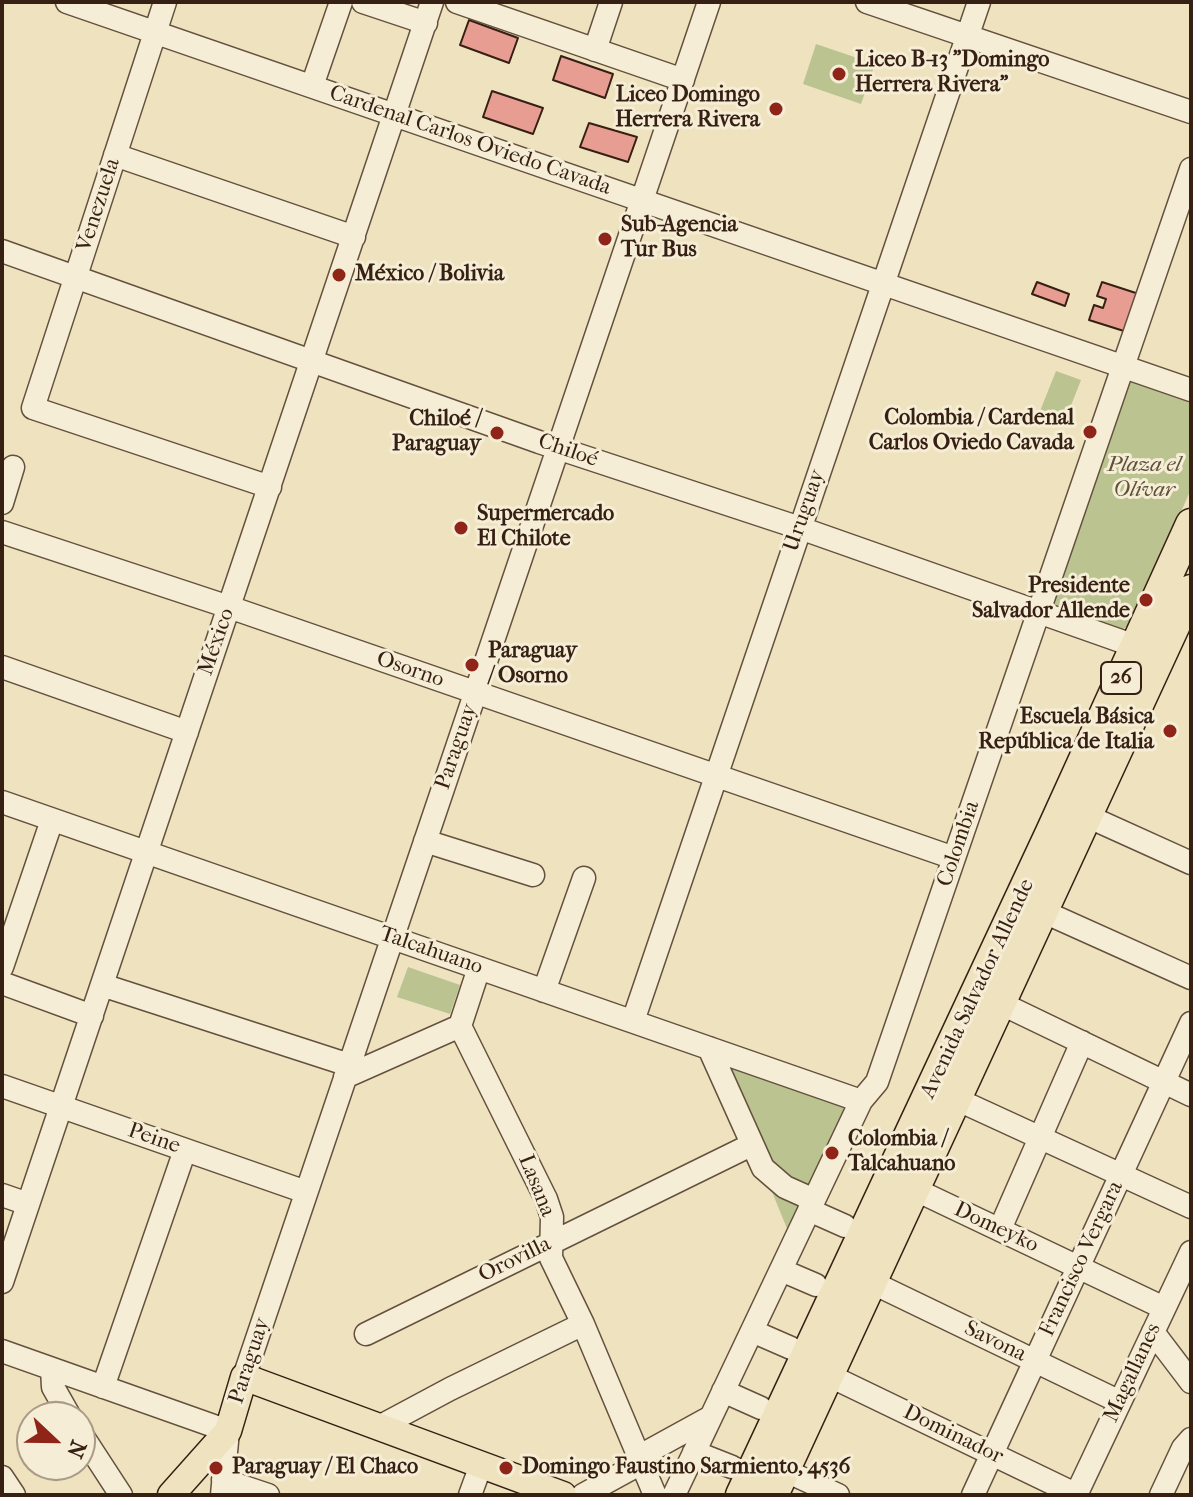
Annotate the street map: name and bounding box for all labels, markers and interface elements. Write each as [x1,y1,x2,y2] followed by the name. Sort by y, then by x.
[855,48,1049,100] place label: Liceo B-13 "Domingo Herrera Rivera"
[830,65,848,83] marker: Liceo B-13 "Domingo Herrera Rivera"
[326,80,614,202] street label: Cardenal Carlos Oviedo Cavada
[615,83,760,134] place label: Liceo Domingo Herrera Rivera
[767,100,785,118] marker: Liceo Domingo Herrera Rivera
[72,155,126,255] street label: Venezuela
[621,213,738,264] place label: Sub-Agencia Tur Bus
[596,230,614,248] marker: Sub-Agencia Tur Bus
[355,262,504,288] place label: México / Bolivia
[330,266,348,284] marker: México / Bolivia
[869,406,1074,458] place label: Colombia / Cardenal Carlos Oviedo Cavada
[392,407,481,458] place label: Chiloé / Paraguay
[1081,423,1099,441] marker: Colombia / Cardenal Carlos Oviedo Cavada
[488,424,506,442] marker: Chiloé / Paraguay
[535,428,601,474] street label: Chiloé
[1107,453,1181,504] park label: Plaza el Olívar
[779,466,831,556] street label: Uruguay
[477,502,614,554] place label: Supermercado El Chilote
[452,519,470,537] marker: Supermercado El Chilote
[972,574,1130,626] place label: Presidente Salvador Allende
[1137,591,1155,609] marker: Presidente Salvador Allende
[193,605,241,679] street label: México
[488,639,577,690] place label: Paraguay / Osorno
[373,646,447,694] street label: Osorno
[463,656,481,674] marker: Paraguay / Osorno
[1101,662,1141,694] road number: 26
[430,701,484,793] street label: Paraguay
[978,705,1154,756] place label: Escuela Básica República de Italia
[1161,722,1179,740] marker: Escuela Básica República de Italia
[932,798,986,890] street label: Colombia
[915,875,1041,1103] street label: Avenida Salvador Allende
[376,921,486,981] street label: Talcahuano
[124,1118,184,1160] street label: Peine
[848,1127,955,1178] place label: Colombia / Talcahuano
[823,1144,841,1162] marker: Colombia / Talcahuano
[512,1151,560,1221] street label: Lasana
[1034,1177,1130,1341] street label: Francisco Vergara
[950,1197,1042,1259] street label: Domeyko
[474,1231,556,1289] street label: Orovilla
[224,1315,276,1407] street label: Paraguay
[960,1316,1030,1368] street label: Savona
[1099,1319,1167,1427] street label: Magallanes
[899,1399,1007,1471] street label: Dominador
[16,1401,96,1481] north arrow
[61,1437,92,1462] text: N
[232,1455,418,1481] place label: Paraguay / El Chaco
[522,1455,850,1481] place label: Domingo Faustino Sarmiento, 4536
[207,1459,225,1477] marker: Paraguay / El Chaco
[497,1459,515,1477] marker: Domingo Faustino Sarmiento, 4536

